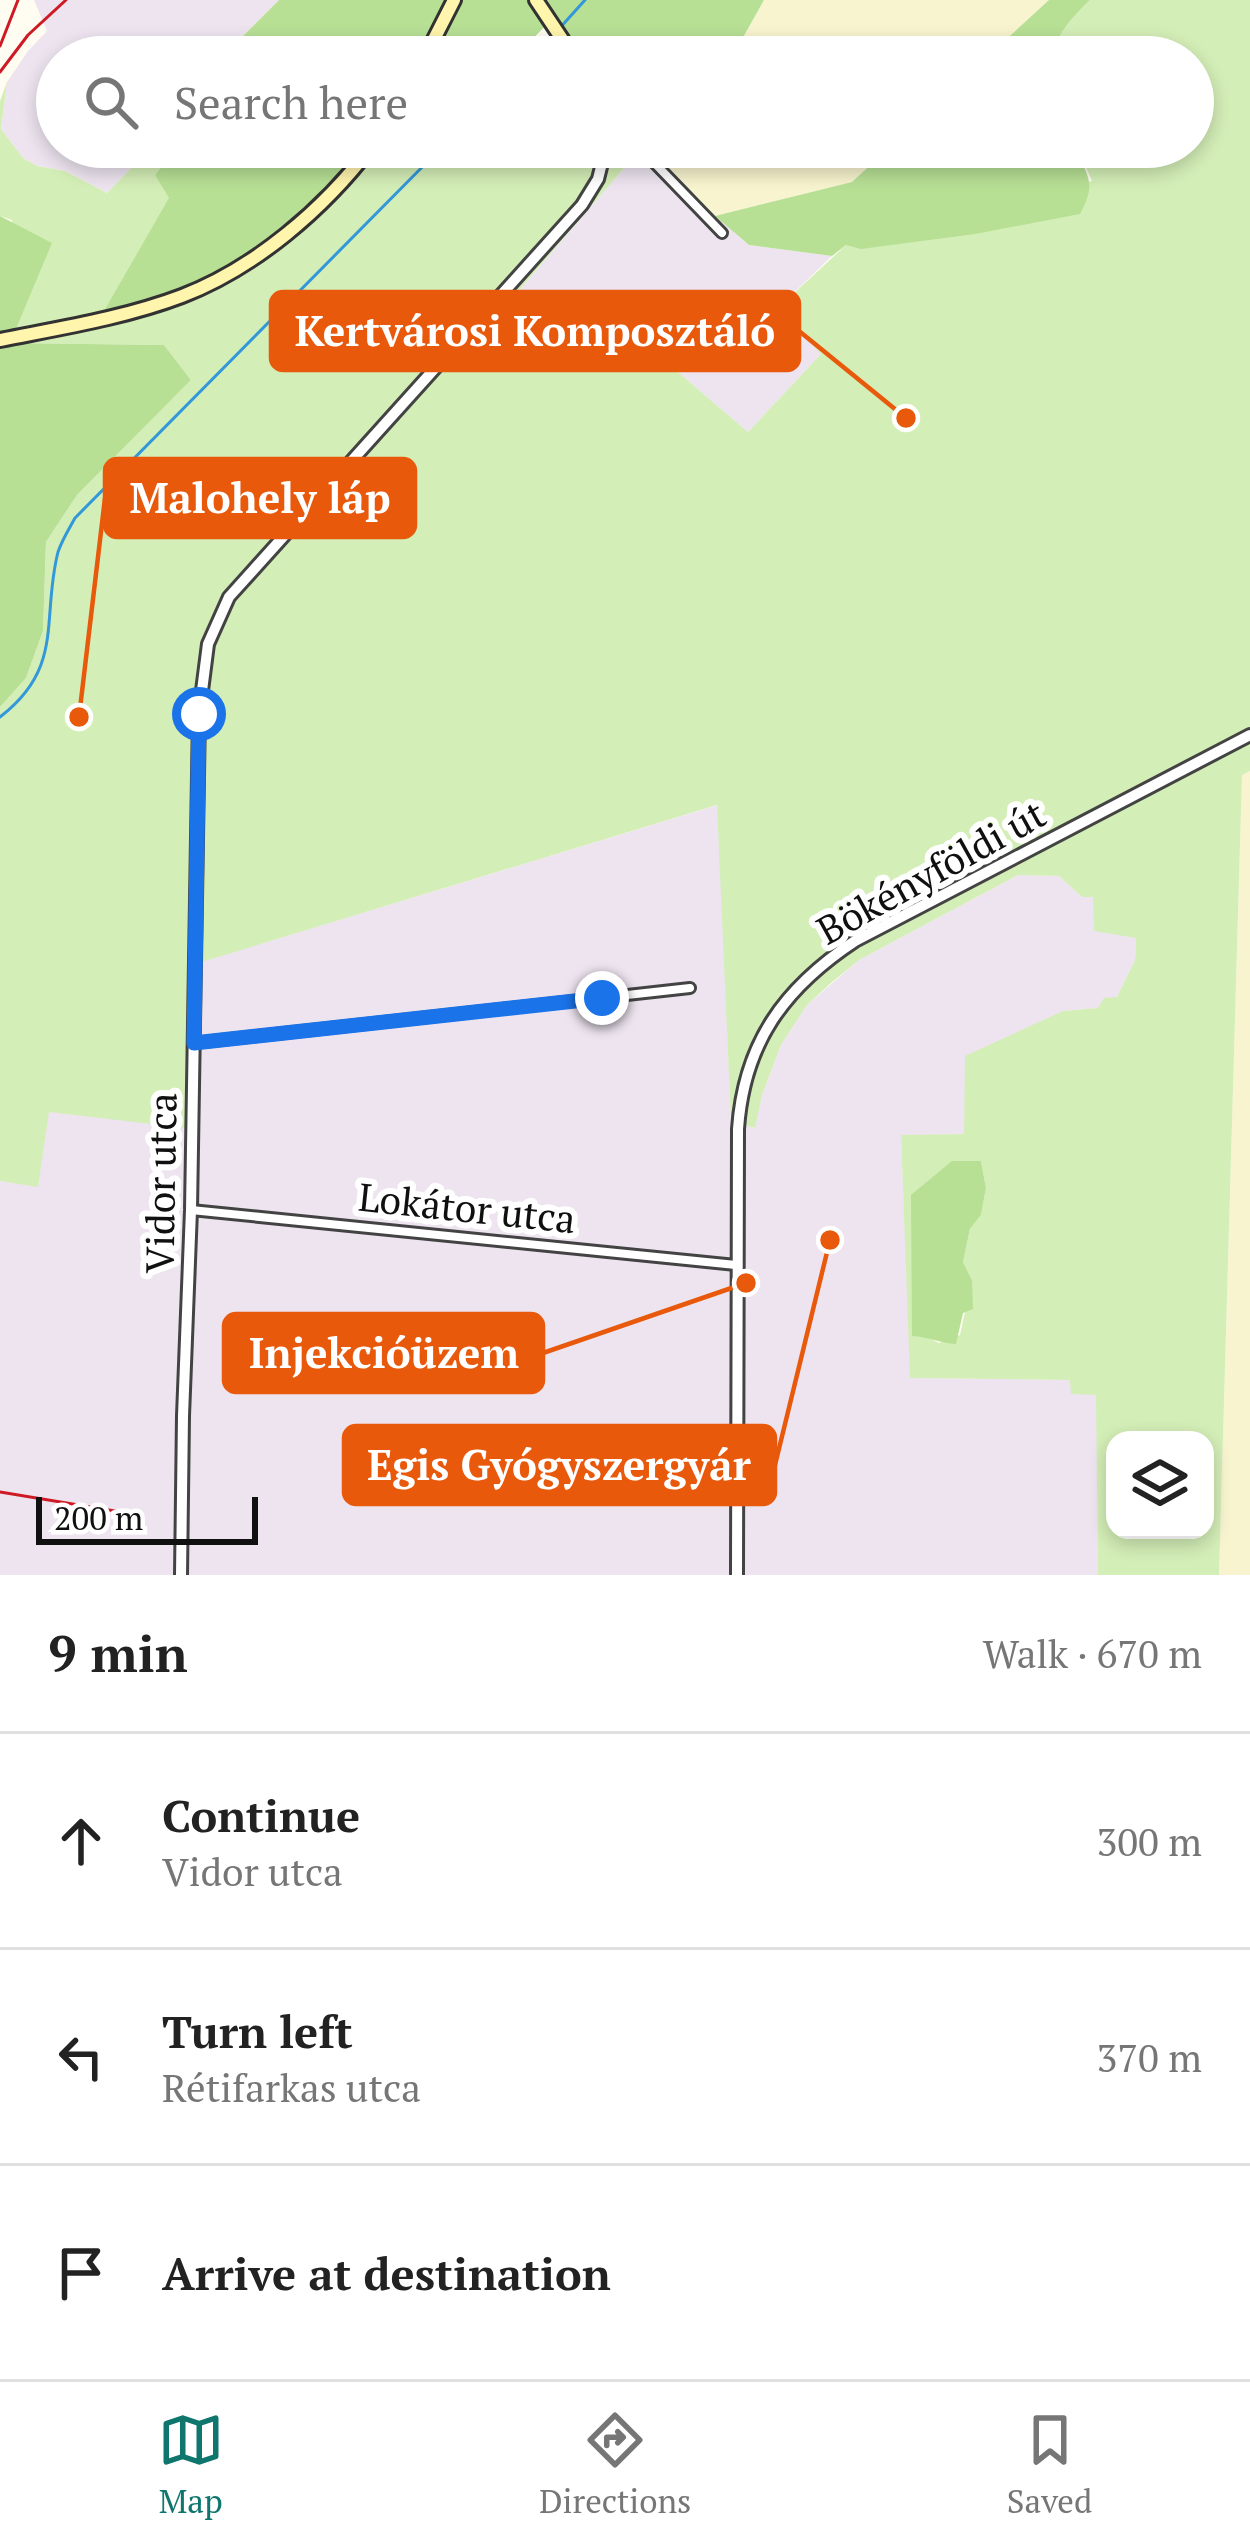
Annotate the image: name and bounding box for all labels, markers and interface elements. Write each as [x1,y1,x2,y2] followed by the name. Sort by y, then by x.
[36,36,1214,168] search box
[78,69,144,135] icon: search
[174,72,408,132] text: Search here
[271,292,799,370] callout: Kertvárosi Komposztáló
[295,302,775,358] text: Kertvárosi Komposztáló
[105,459,415,537] callout: Malohely láp
[129,469,391,525] text: Malohely láp
[172,687,226,741] route start
[807,787,1054,955] street label: Bökényföldi út
[575,971,629,1025] route end
[132,1092,188,1274] street label: Vidor utca
[356,1170,578,1244] street label: Lokátor utca
[224,1314,543,1392] callout: Injekcióüzem
[249,1324,519,1380] text: Injekcióüzem
[344,1426,775,1504] callout: Egis Gyógyszergyár
[1106,1431,1214,1539] map controls
[1106,1431,1214,1539] button: layers
[367,1436,751,1492] text: Egis Gyógyszergyár
[36,1491,258,1544] scale bar
[54,1496,143,1539] text: 200 m
[48,1619,188,1687] text: 9 min
[983,1627,1202,1679] text: Walk · 670 m
[162,1785,360,1845] text: Continue
[48,1808,114,1874] icon: ahead
[1097,1815,1202,1867] text: 300 m
[162,1845,343,1897] text: Vidor utca
[162,2001,353,2061] text: Turn left
[48,2024,114,2090] icon: left
[1097,2031,1202,2083] text: 370 m
[162,2061,421,2113] text: Rétifarkas utca
[48,2240,114,2306] icon: arrive
[162,2243,611,2303] text: Arrive at destination
[158,2407,224,2522] tab: Map
[539,2407,691,2522] tab: Directions
[1007,2407,1092,2522] tab: Saved

